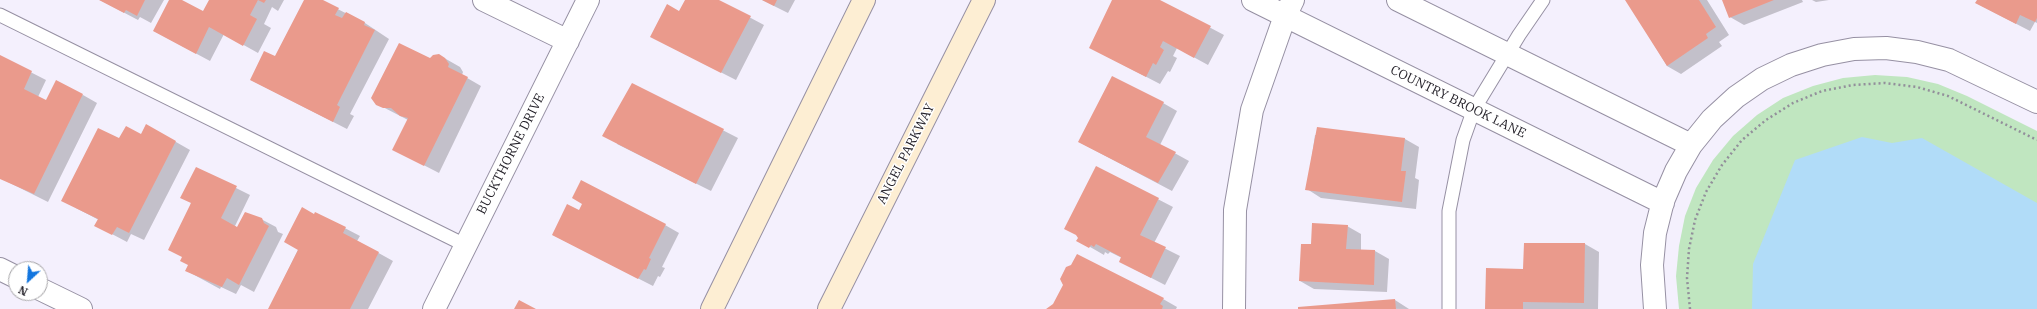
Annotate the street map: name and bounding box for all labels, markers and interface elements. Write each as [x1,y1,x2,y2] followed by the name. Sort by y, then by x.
[1388,62,1528,142] street label: COUNTRY BROOK LANE
[474,91,548,217] street label: BUCKTHORNE DRIVE
[874,101,938,207] street label: ANGEL PARKWAY
[8,261,48,301] north arrow
[16,283,30,299] text: N

